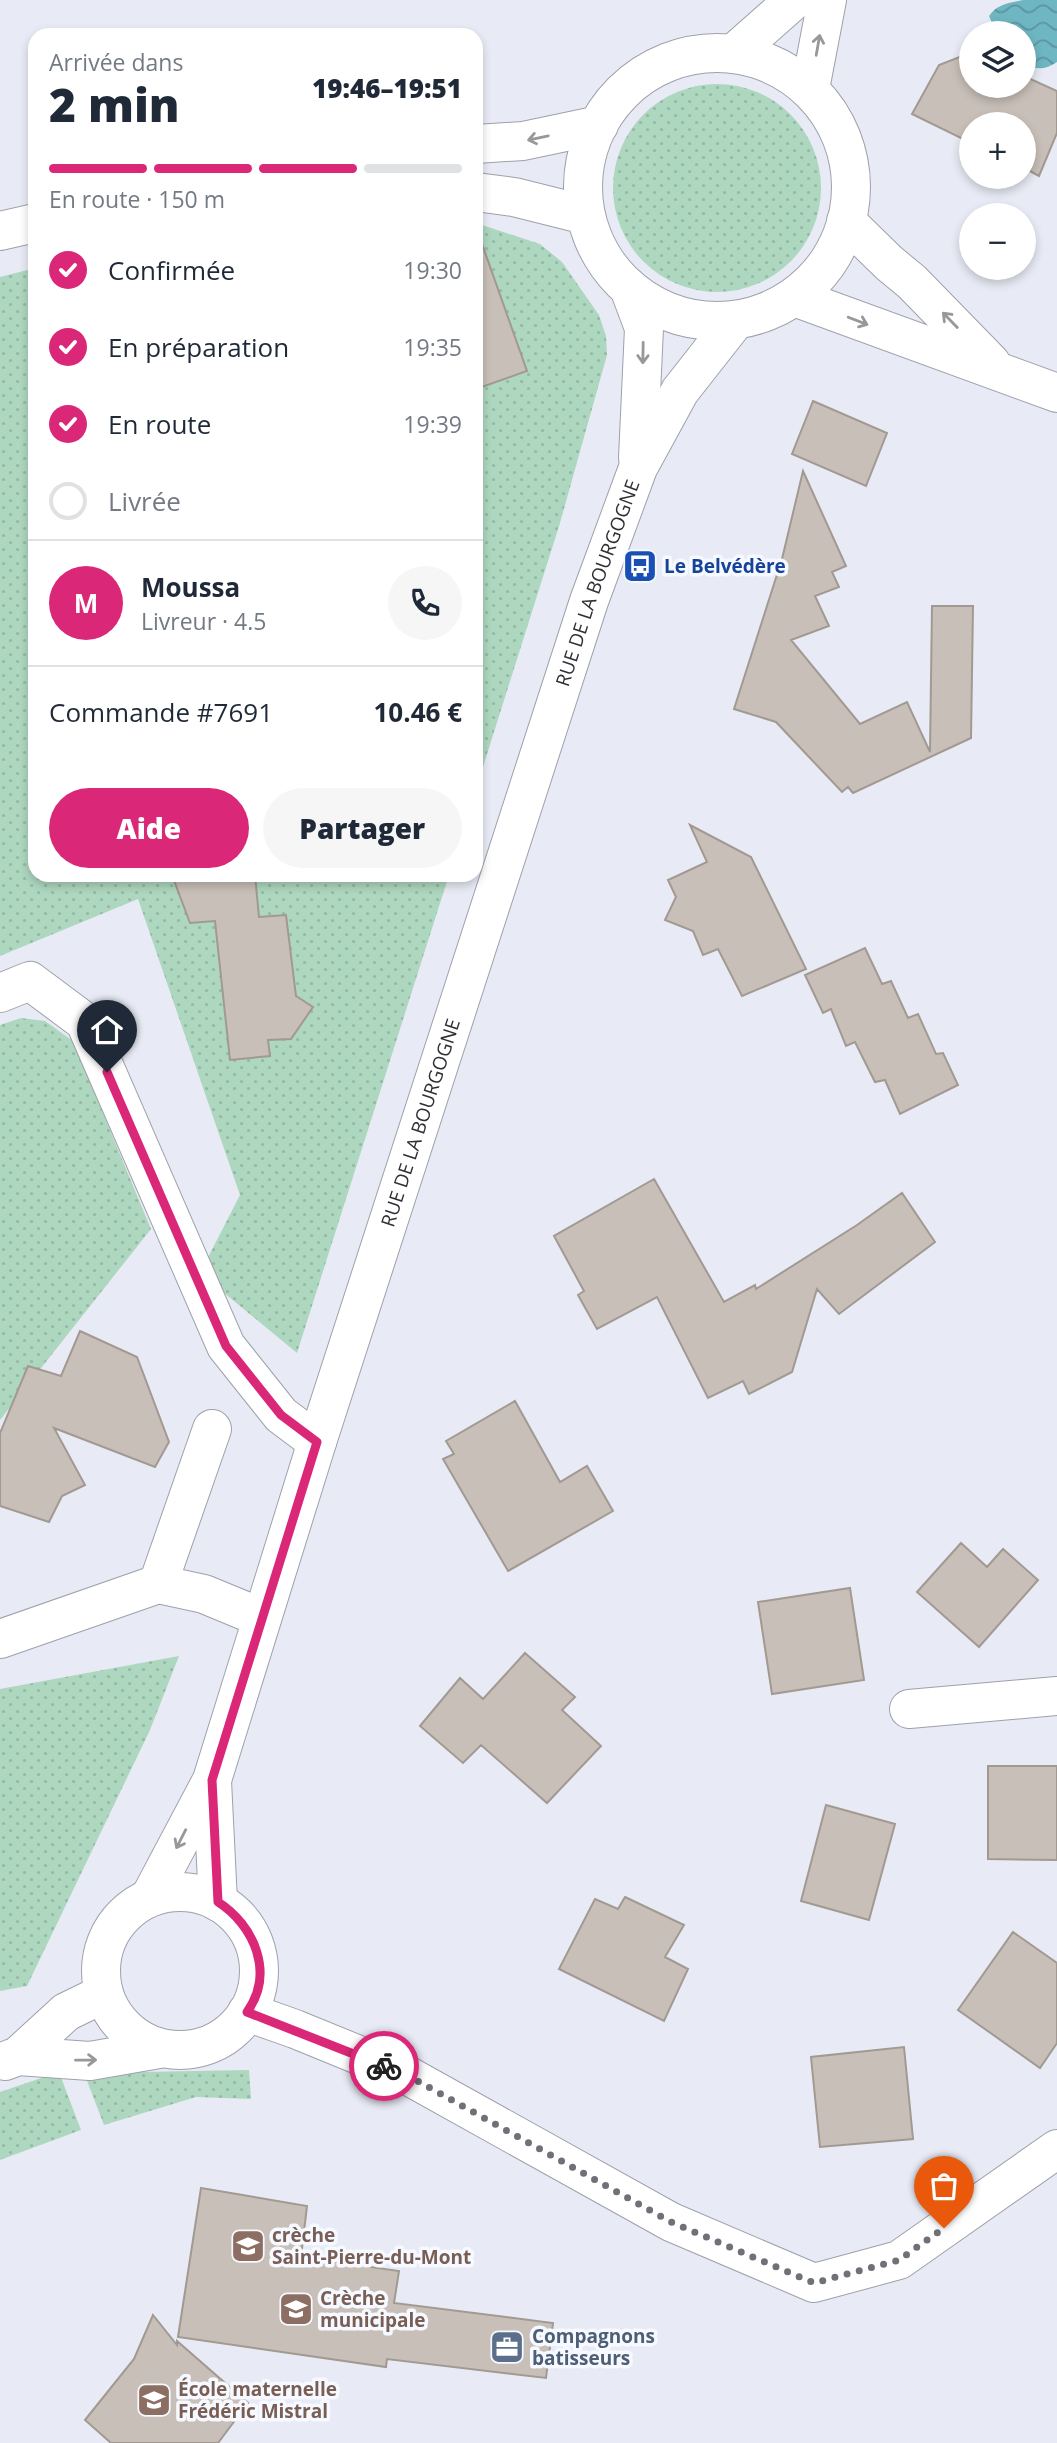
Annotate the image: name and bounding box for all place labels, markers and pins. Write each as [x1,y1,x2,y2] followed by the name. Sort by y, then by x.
[621,547,659,585] bus stop icon: Le Belvédère
[664,553,786,579] place label: Le Belvédère
[77,1000,137,1072] pin
[914,2156,974,2228] pin
[272,2222,471,2270] place label: crèche Saint-Pierre-du-Mont
[229,2227,267,2265] school or university icon: crèche Saint-Pierre-du-Mont
[320,2285,426,2333] place label: Crèche municipale
[277,2290,315,2328] school or university icon: Crèche municipale
[532,2323,655,2371] place label: Compagnons batisseurs
[488,2328,526,2366] office icon: Compagnons batisseurs
[178,2376,337,2424] place label: École maternelle Frédéric Mistral
[135,2381,173,2419] school or university icon: École maternelle Frédéric Mistral

